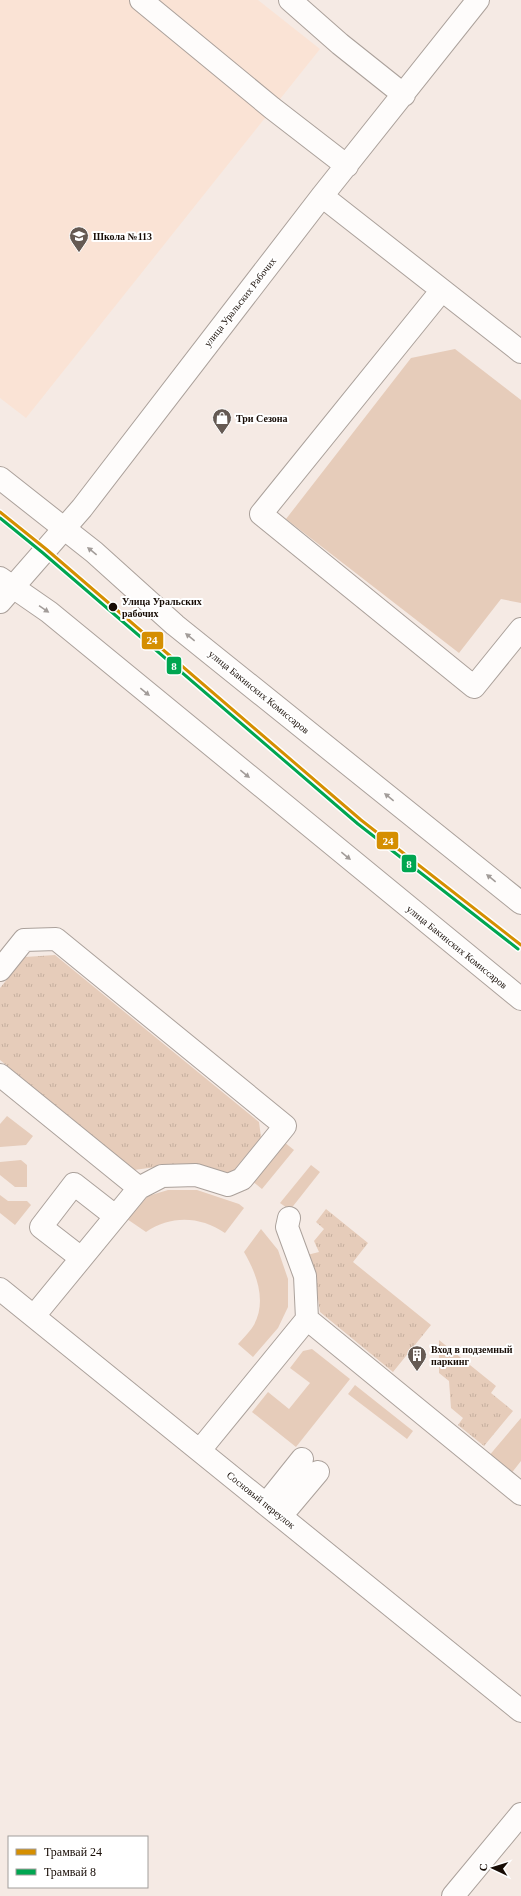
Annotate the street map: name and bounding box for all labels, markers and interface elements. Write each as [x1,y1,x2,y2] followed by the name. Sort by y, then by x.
[68,225,90,253] school or university icon: Школа №113
[93,231,152,242] place label: Школа №113
[202,255,278,349] street label: улица Уральских Рабочих
[211,407,233,435] shop icon: Три Сезона
[236,413,288,424] place label: Три Сезона
[86,547,97,555] one-way arrow
[122,596,202,619] place label: Улица Уральских рабочих
[107,601,119,613] marker: Улица Уральских рабочих
[39,605,49,613] one-way arrow
[141,631,164,650] line badge: 24
[184,632,195,641] one-way arrow
[147,634,158,646] text: 24
[207,648,312,736] street label: улица Бакинских Комиссаров
[166,656,182,675] line badge: 8
[171,660,177,672] text: 8
[139,687,150,696] one-way arrow
[240,769,251,778] one-way arrow
[384,793,395,801] one-way arrow
[376,831,399,850] line badge: 24
[383,835,394,847] text: 24
[341,852,351,861] one-way arrow
[401,854,417,873] line badge: 8
[406,858,412,870] text: 8
[485,874,496,883] one-way arrow
[405,903,510,991] street label: улица Бакинских Комиссаров
[406,1344,428,1372] building icon: Вход в подземный паркинг
[431,1344,513,1367] place label: Вход в подземный паркинг
[225,1469,297,1531] street label: Сосновый переулок
[8,1836,148,1888] legend
[44,1845,102,1859] text: Трамвай 24
[473,1848,513,1888] north arrow
[477,1863,489,1872] text: С
[44,1865,96,1879] text: Трамвай 8

